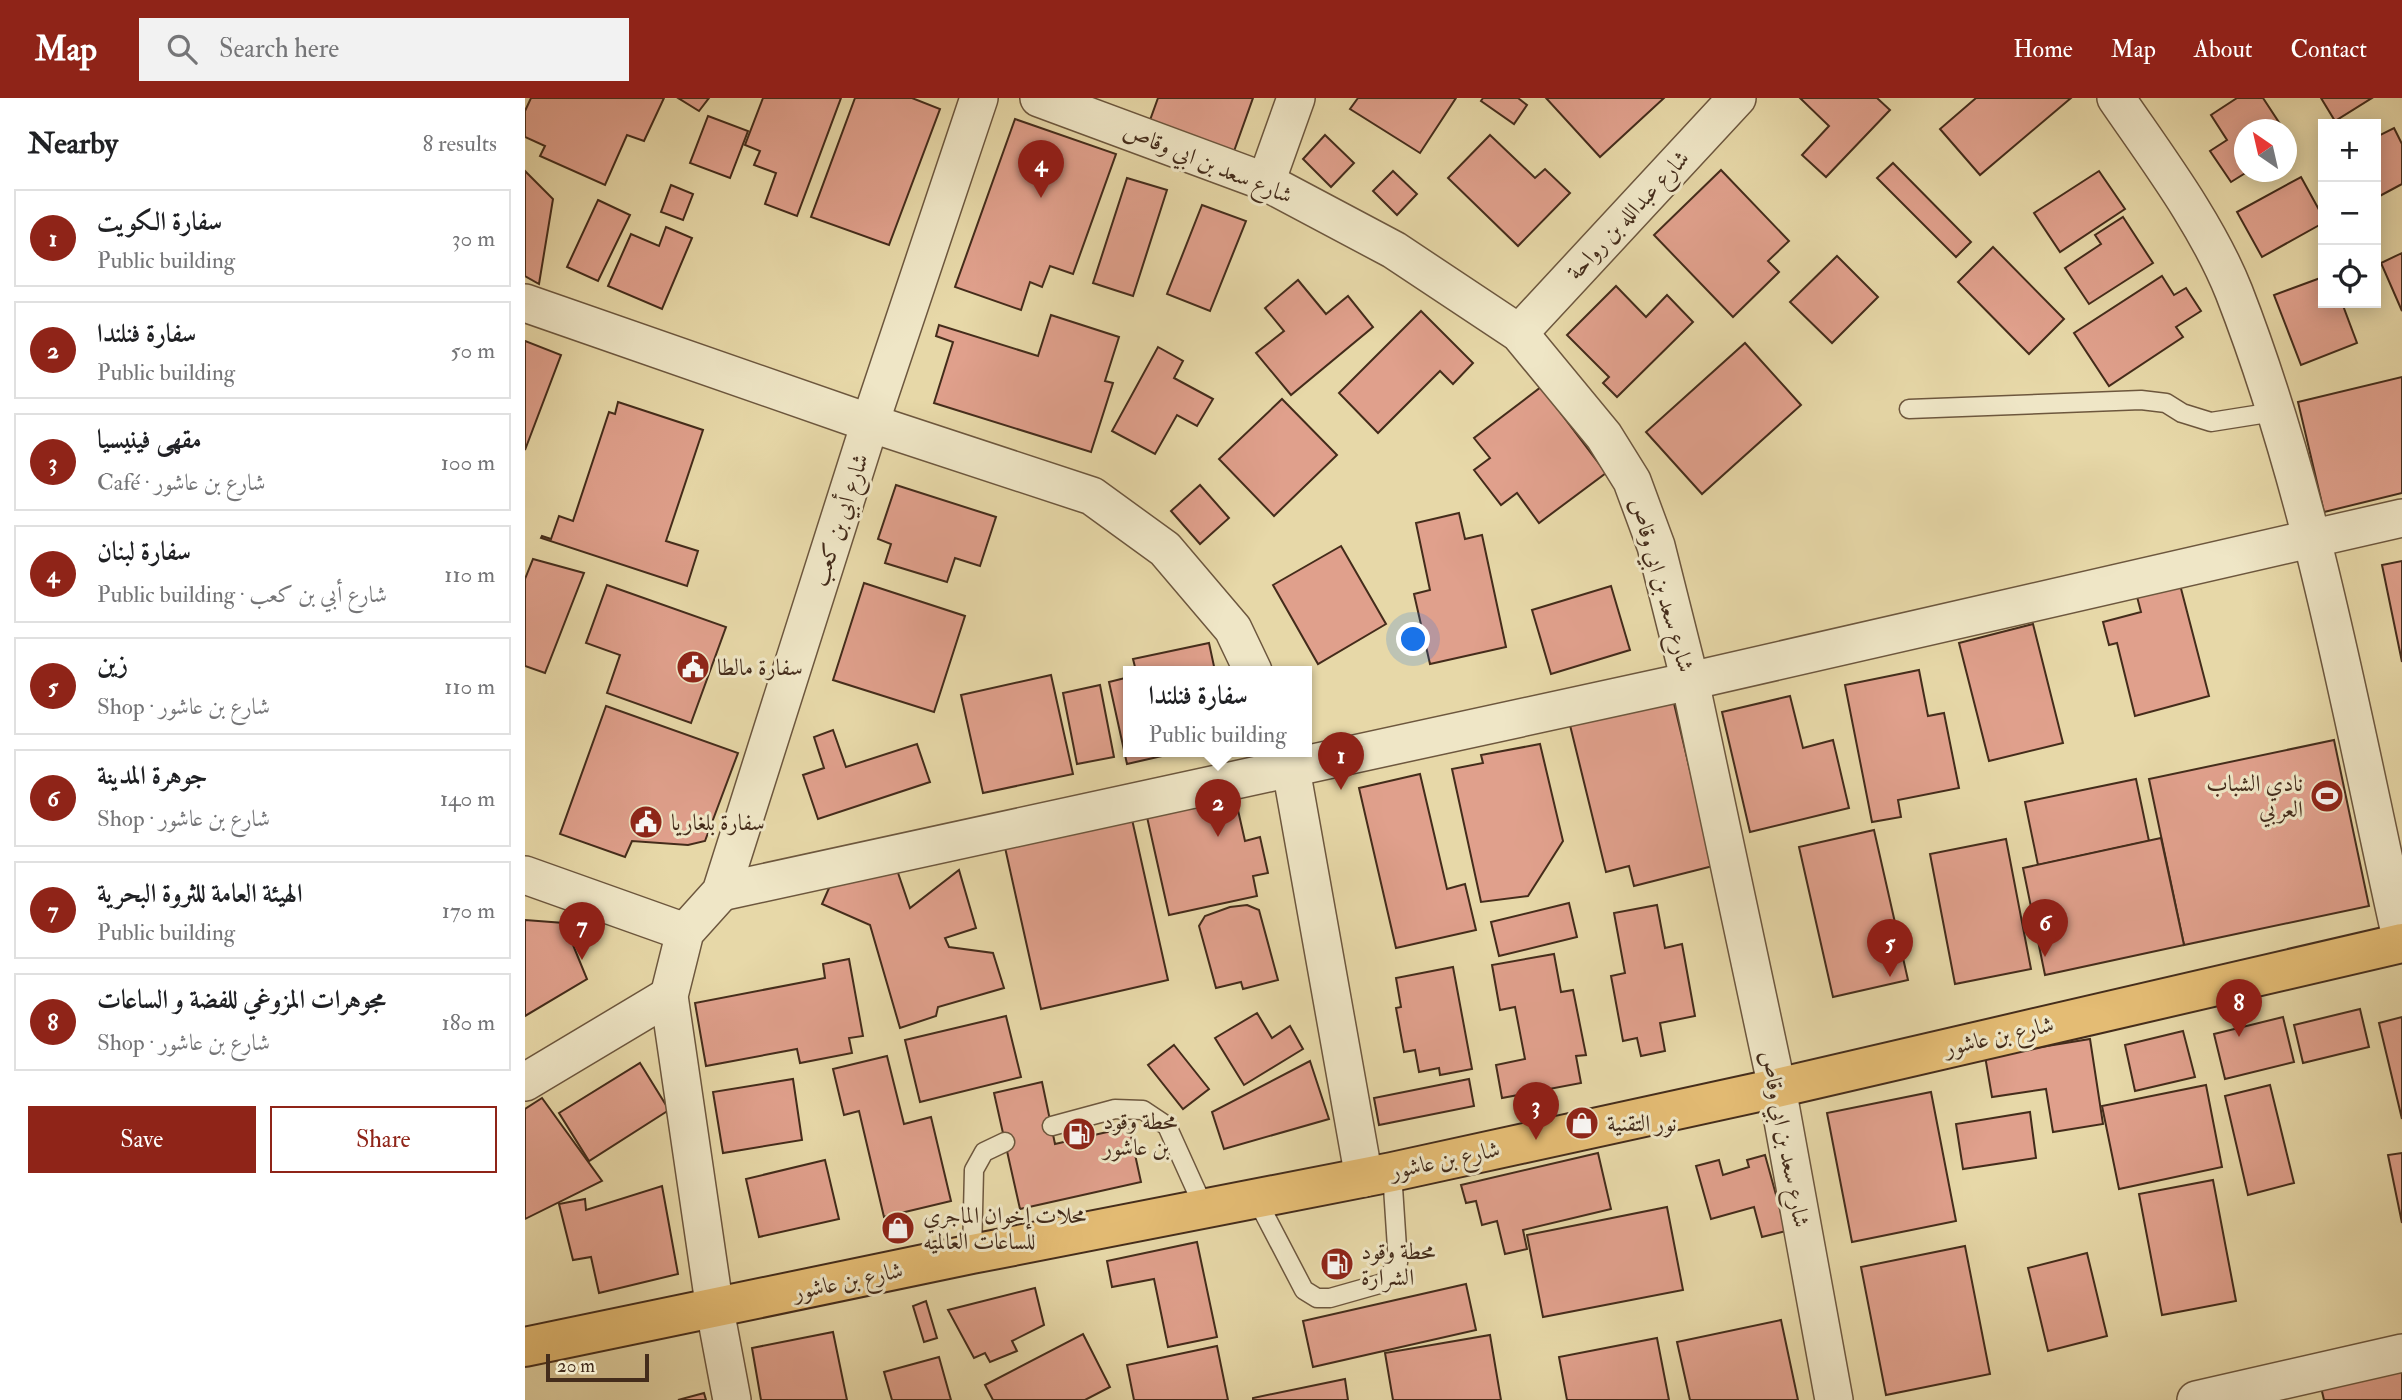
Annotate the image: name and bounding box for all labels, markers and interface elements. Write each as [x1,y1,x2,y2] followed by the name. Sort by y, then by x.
[139,18,629,81] search box
[35,29,97,70] text: Map
[163,30,201,68] icon: search
[219,33,339,65] text: Search here
[2013,34,2073,65] text: Home
[2111,34,2156,65] text: Map
[2194,34,2253,65] text: About
[2291,34,2367,65] text: Contact
[1117,116,1297,215] street label: شارع سعد بن ابي وقاص
[2234,119,2297,182] north arrow
[2318,119,2381,308] map controls
[2318,119,2381,182] button: +
[28,125,118,162] text: Nearby
[422,129,497,158] text: 8 results
[1018,140,1064,198] pin: 4
[1560,144,1699,289] street label: شارع عبدالله بن رواحة
[2318,182,2381,245] button: −
[97,206,222,238] text: سفارة الكويت
[49,224,57,253] text: 1
[452,224,495,253] text: 30 m
[2318,245,2381,308] button: locate
[97,246,235,275] text: Public building
[97,318,196,350] text: سفارة فنلندا
[47,336,59,365] text: 2
[451,336,495,365] text: 50 m
[97,358,235,387] text: Public building
[97,424,202,456] text: مقهى فينيسيا
[49,448,57,477] text: 3
[441,448,495,477] text: 100 m
[803,449,880,592] street label: شارع أبي بن كعب
[97,468,266,497] text: Café · شارع بن عاشور
[1618,495,1701,677] street label: شارع سعد بن ابي وقاص
[97,536,191,568] text: سفارة لبنان
[47,560,59,589] text: 4
[444,560,495,589] text: 110 m
[97,580,387,609] text: Public building · شارع أبي بن كعب
[1396,622,1430,656] your location
[97,648,128,680] text: زين
[674,648,712,686] public building icon: سفارة مالطا
[717,653,803,682] place label: سفارة مالطا
[1123,666,1312,757] popup
[48,672,58,701] text: 5
[444,672,495,701] text: 110 m
[1148,680,1248,712] text: سفارة فنلندا
[97,692,270,721] text: Shop · شارع بن عاشور
[1148,720,1287,749] text: Public building
[1318,732,1364,790] pin: 1
[97,760,208,792] text: جوهرة المدينة
[2206,769,2303,828] place label: نادي الشباب العربي
[2308,777,2346,815] sports icon: نادي الشباب العربي
[1195,779,1241,837] pin: 2
[47,784,59,813] text: 6
[440,784,495,813] text: 140 m
[627,803,665,841] public building icon: سفارة بلغاريا
[97,804,270,833] text: Shop · شارع بن عاشور
[671,808,765,837] place label: سفارة بلغاريا
[97,878,303,910] text: الهيئة العامة للثروة البحرية
[48,896,58,925] text: 7
[442,896,495,925] text: 170 m
[2022,899,2068,957] pin: 6
[559,902,605,960] pin: 7
[97,918,235,947] text: Public building
[1867,919,1913,977] pin: 5
[2216,979,2262,1037] pin: 8
[97,984,386,1016] text: مجوهرات المزوغي للفضة و الساعات
[48,1008,58,1037] text: 8
[442,1008,495,1037] text: 180 m
[1940,1009,2058,1068] street label: شارع بن عاشور
[97,1028,270,1057] text: Shop · شارع بن عاشور
[1749,1048,1816,1231] street label: شارع سعد بن ابي وقاص
[1513,1082,1559,1140] pin: 3
[1563,1104,1601,1142] shop icon: نور التقنية
[28,1106,256,1173] button: Save
[270,1106,497,1173] button: Share
[1101,1107,1178,1162] place label: محطة وقود بن عاشور
[1607,1109,1677,1138] place label: نور التقنية
[1060,1115,1098,1153] fuel station icon: محطة وقود بن عاشور
[1386,1134,1503,1191] street label: شارع بن عاشور
[923,1201,1086,1256] place label: محلات إخوان الماجري للساعات العالميه
[879,1209,917,1247] shop icon: محلات إخوان الماجري للساعات العالميه
[1361,1237,1436,1293] place label: محطة وقود الشرارة
[1318,1245,1356,1283] fuel station icon: محطة وقود الشرارة
[789,1255,906,1312] street label: شارع بن عاشور
[546,1351,649,1383] scale bar
[557,1354,595,1378] text: 20 m

